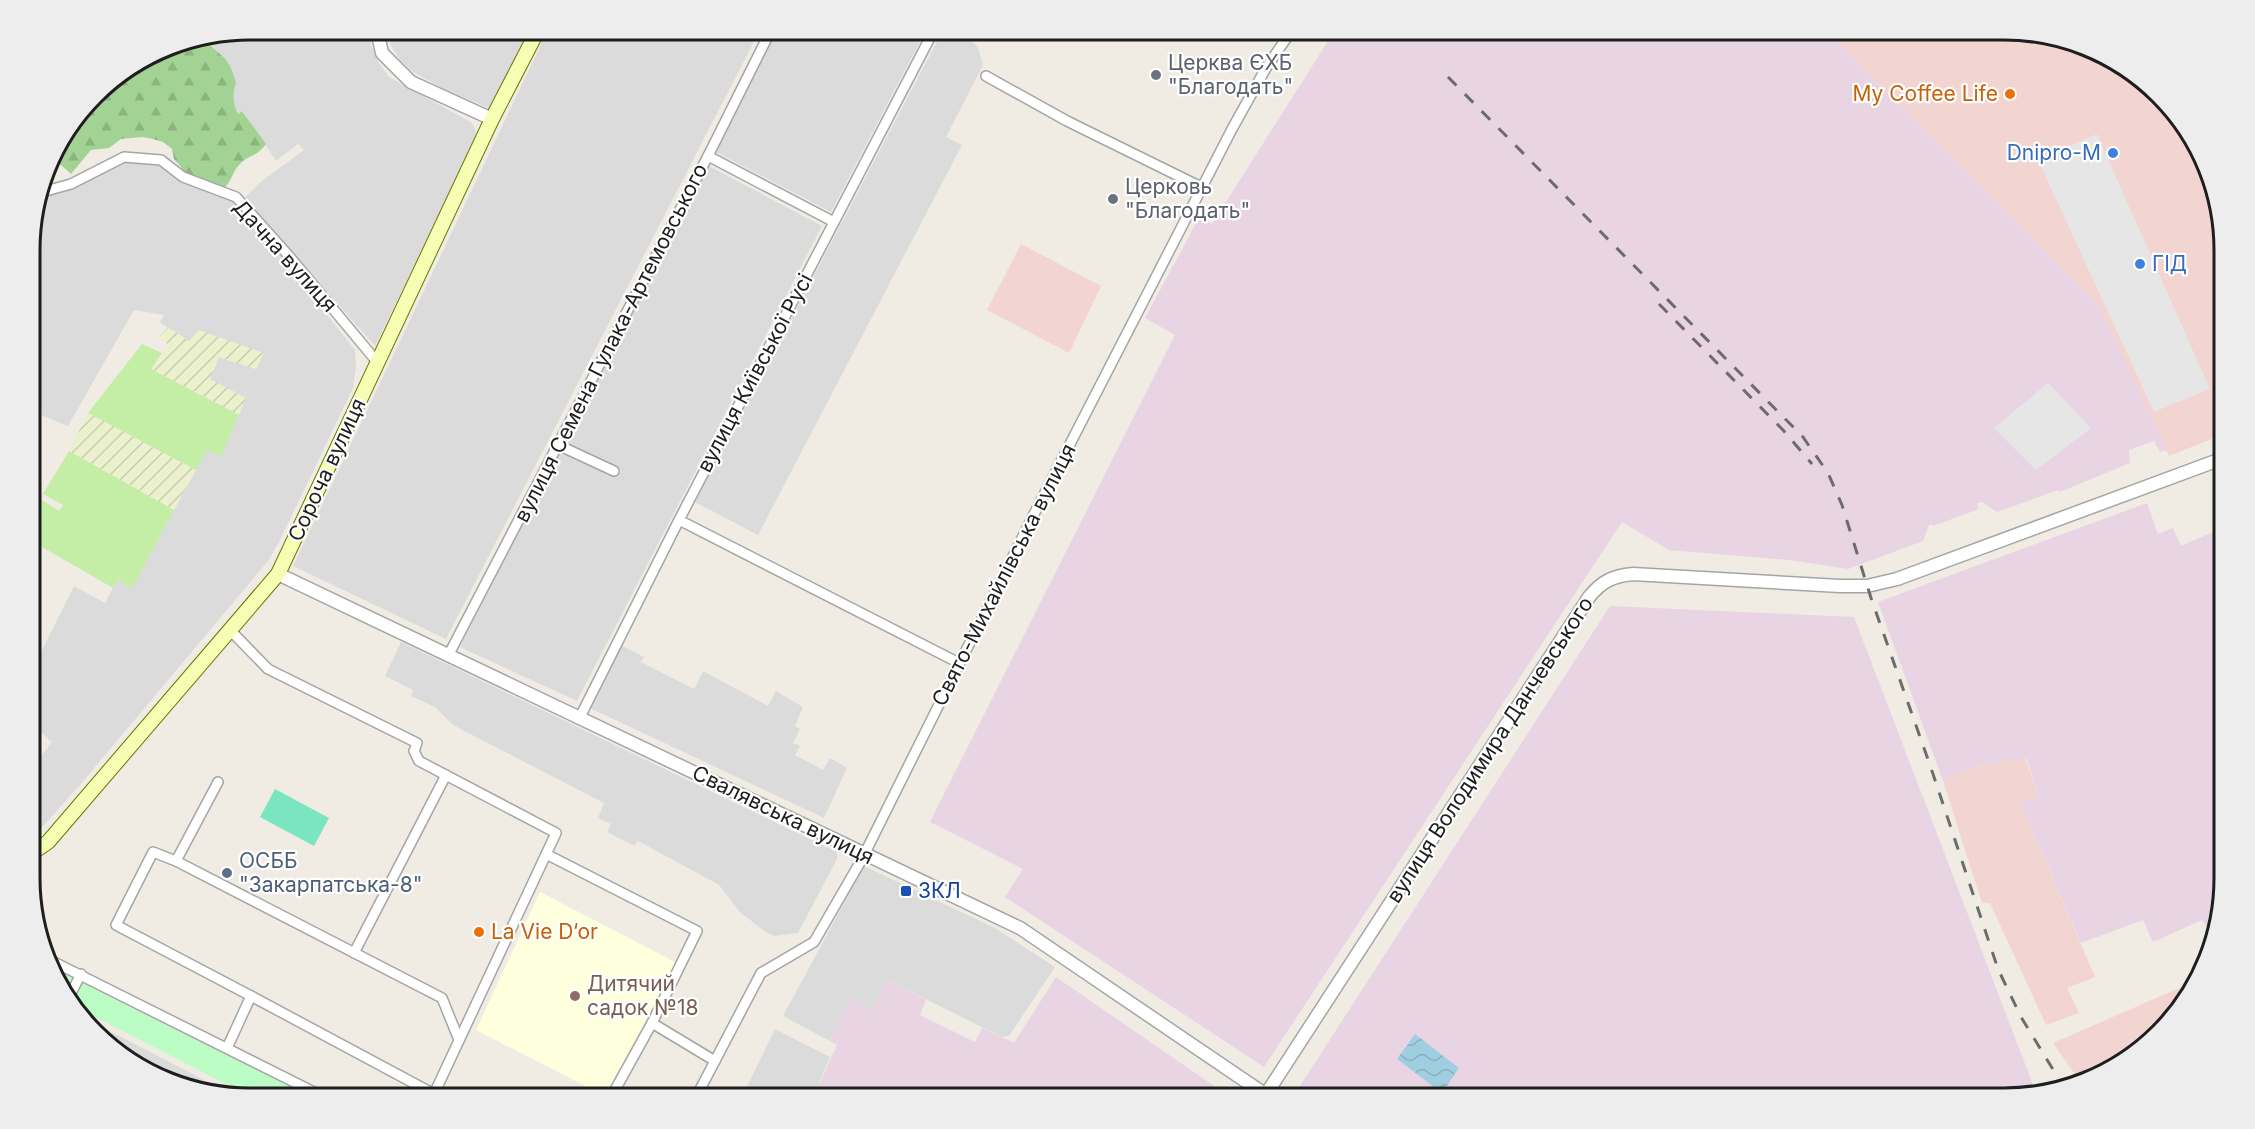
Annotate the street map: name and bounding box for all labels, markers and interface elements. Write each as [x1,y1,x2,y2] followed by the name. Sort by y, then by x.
[1168,50,1293,99] place label: Церква ЄХБ "Благодать"
[1149,68,1163,82] marker: Церква ЄХБ "Благодать"
[1852,81,1998,106] place label: My Coffee Life
[2003,87,2017,101] marker: My Coffee Life
[2007,140,2101,165] place label: Dnipro-M
[2106,146,2120,160] marker: Dnipro-M
[509,159,712,526] street label: вулиця Семена Гулака-Артемовського
[1125,174,1250,223] place label: Церковь "Благодать"
[1106,192,1120,206] marker: Церковь "Благодать"
[228,194,342,317] street label: Дачна вулиця
[2152,251,2187,276] place label: ГІД
[2133,257,2147,271] marker: ГІД
[692,269,818,476] street label: вулиця Київської Русі
[283,394,371,545] street label: Сороча вулиця
[926,440,1081,710] street label: Свято-Михайлівська вулиця
[1381,592,1598,907] street label: вулиця Володимира Данчевського
[688,760,878,869] street label: Свалявська вулиця
[239,848,422,897] place label: ОСББ "Закарпатська-8"
[220,866,234,880] marker: ОСББ "Закарпатська-8"
[918,878,961,903] place label: ЗКЛ
[899,884,913,898] marker: ЗКЛ
[491,919,598,944] place label: La Vie D‘or
[472,925,486,939] marker: La Vie D‘or
[587,971,699,1020] place label: Дитячий садок №18
[568,989,582,1003] marker: Дитячий садок №18

